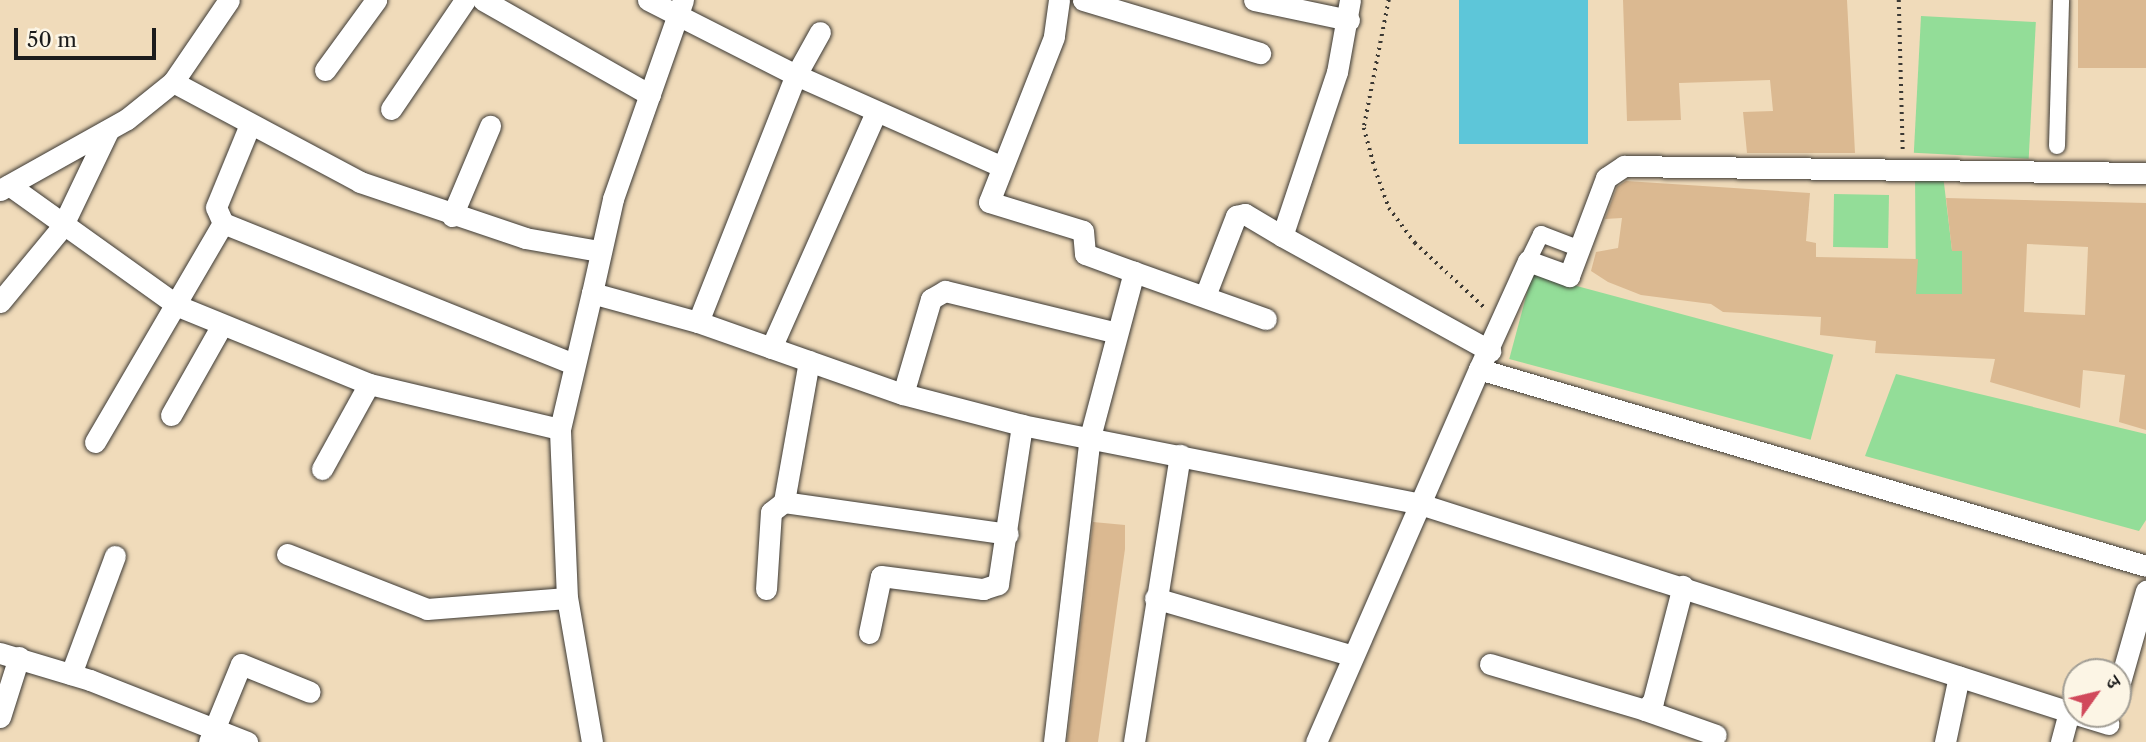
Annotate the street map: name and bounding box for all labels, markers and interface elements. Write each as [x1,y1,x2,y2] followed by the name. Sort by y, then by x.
[18,14,159,58] scale bar
[27,27,77,52] text: 50 m
[2062,658,2132,728] north arrow
[2101,672,2125,693] text: उ

